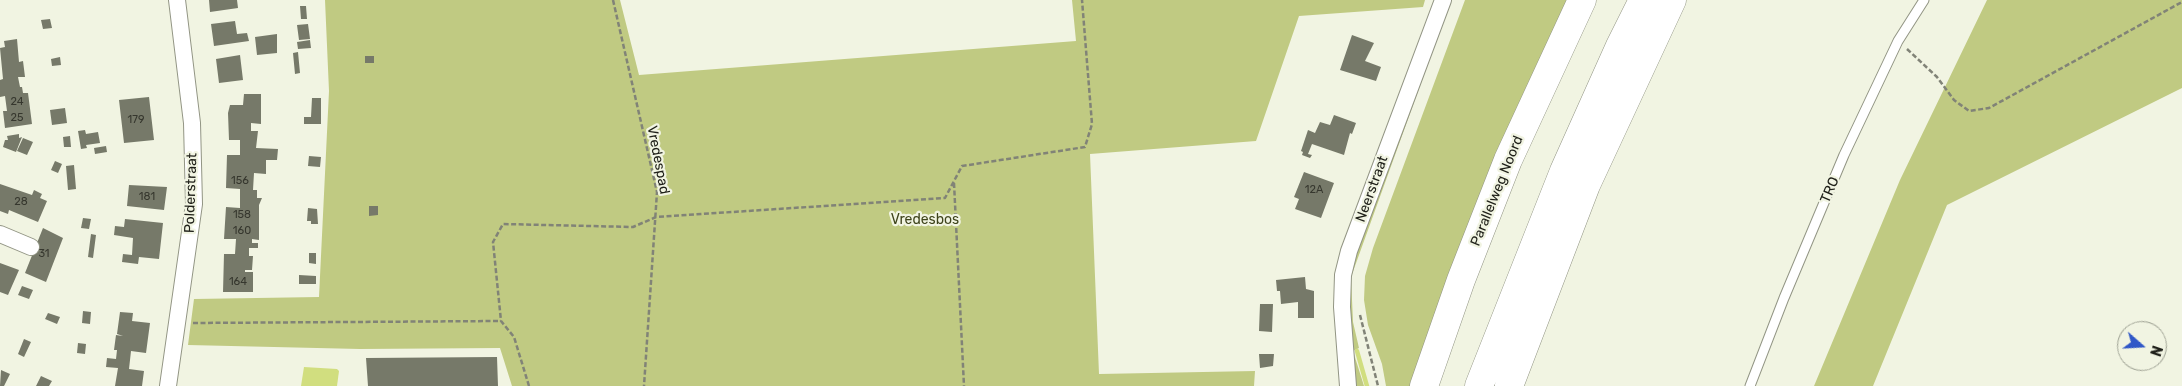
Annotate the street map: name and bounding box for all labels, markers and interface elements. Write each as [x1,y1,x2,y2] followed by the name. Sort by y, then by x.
[10,95,24,109] house number: 24
[11,111,23,125] house number: 25
[128,113,144,127] house number: 179
[643,124,673,196] street label: Vredespad
[1467,133,1527,249] street label: Parallelweg Noord
[181,152,201,234] street label: Polderstraat
[1352,154,1392,224] street label: Neerstraat
[231,174,249,188] house number: 156
[1817,174,1843,206] street label: TRO
[1305,183,1323,197] house number: 12A
[139,190,155,204] house number: 181
[14,195,28,209] house number: 28
[233,208,251,222] house number: 158
[891,212,959,228] park label: Vredesbos
[233,224,251,238] house number: 160
[38,247,50,261] house number: 31
[229,275,247,289] house number: 164
[2117,321,2167,371] north arrow
[2146,343,2165,358] text: N

